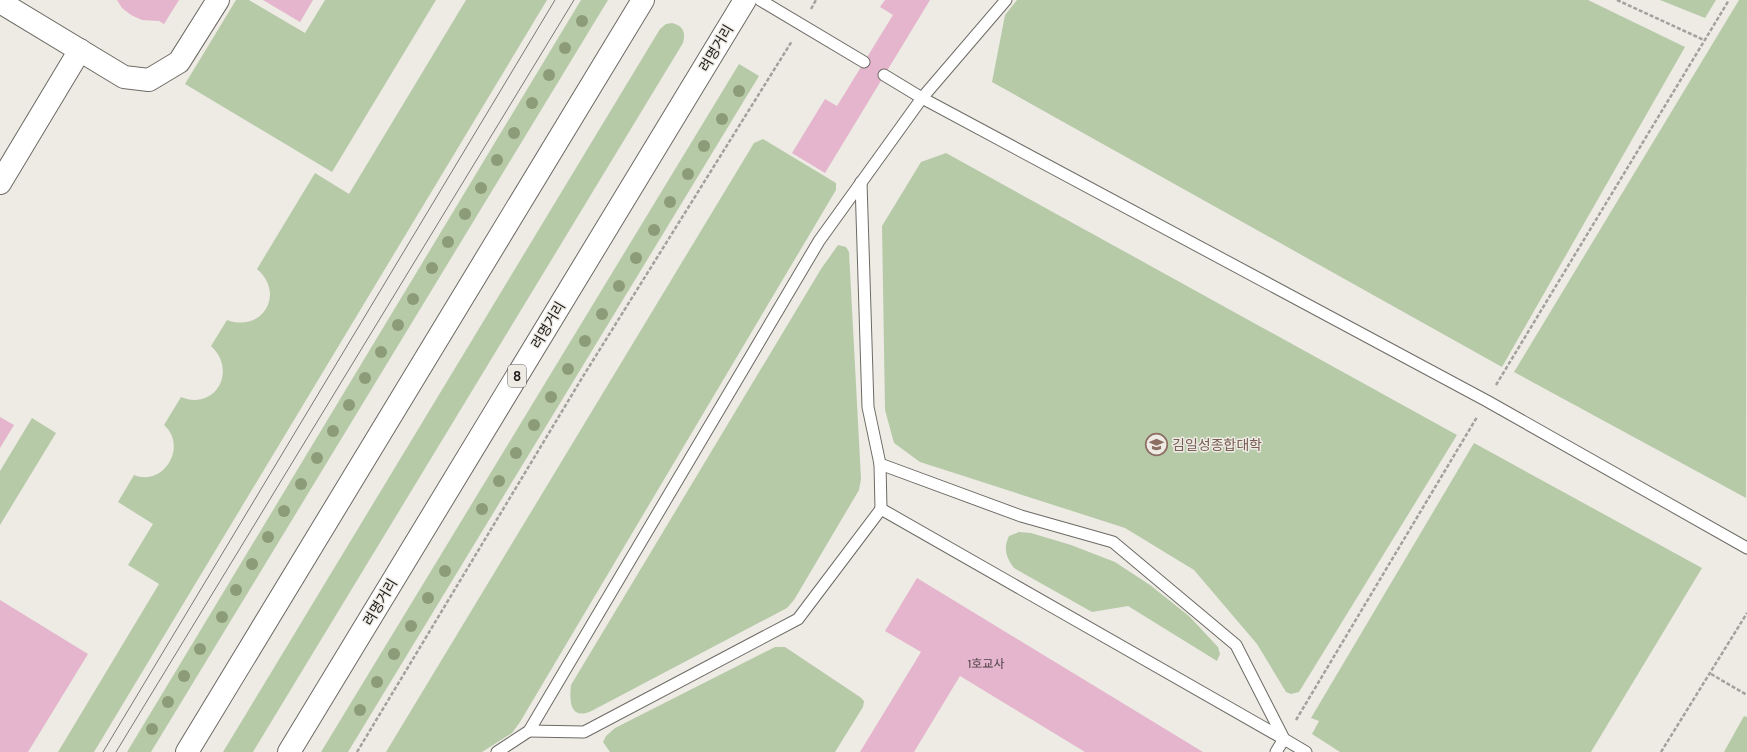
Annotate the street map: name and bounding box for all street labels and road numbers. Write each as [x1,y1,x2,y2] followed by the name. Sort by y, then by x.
[695,21,737,75] street label: 려명거리
[527,298,569,352] street label: 려명거리
[508,365,526,387] road number: 8
[359,575,401,629] street label: 려명거리

